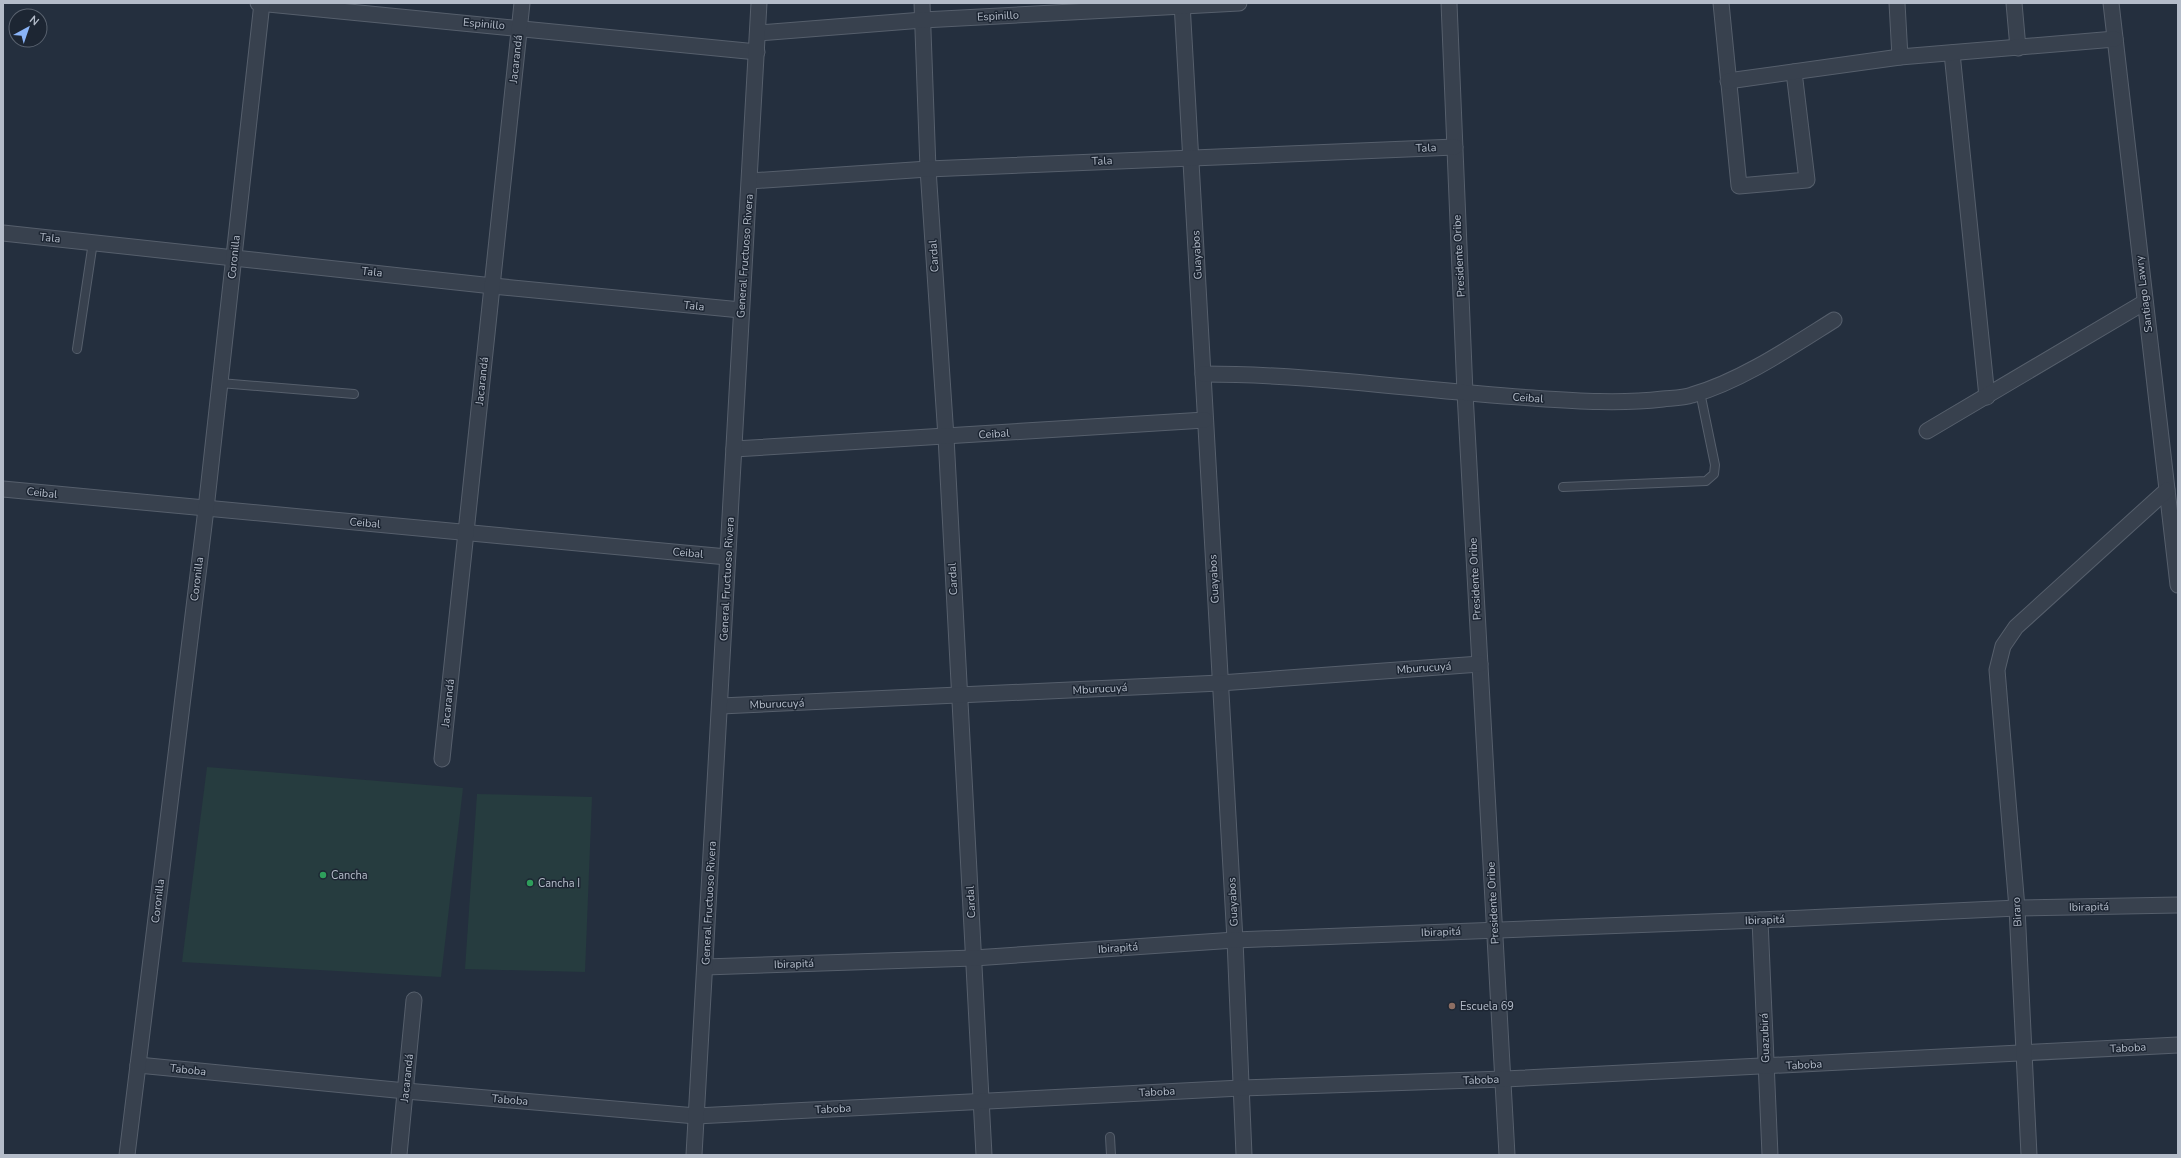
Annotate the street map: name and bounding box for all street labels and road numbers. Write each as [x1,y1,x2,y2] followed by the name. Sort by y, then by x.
[977,7,1019,25] street label: Espinillo
[462,15,506,33] street label: Espinillo
[506,34,526,85] street label: Jacarandá
[1415,140,1437,156] street label: Tala
[1091,153,1113,169] street label: Tala
[733,193,757,319] street label: General Fructuoso Rivera
[1449,214,1469,298] street label: Presidente Oribe
[39,229,61,247] street label: Tala
[1188,230,1206,280] street label: Guayabos
[224,234,244,280] street label: Coronilla
[925,239,943,273] street label: Cardal
[2132,254,2156,333] street label: Santiago Lawry
[361,263,383,281] street label: Tala
[683,297,705,315] street label: Tala
[472,356,492,407] street label: Jacarandá
[1512,389,1545,407] street label: Ceibal
[978,425,1011,443] street label: Ceibal
[26,484,59,502] street label: Ceibal
[349,514,382,532] street label: Ceibal
[716,516,738,641] street label: General Fructuoso Rivera
[1465,537,1485,621] street label: Presidente Oribe
[672,544,705,562] street label: Ceibal
[1205,554,1223,604] street label: Guayabos
[187,556,207,602] street label: Coronilla
[945,562,961,596] street label: Cardal
[1396,659,1452,677] street label: Mburucuyá
[438,678,458,729] street label: Jacarandá
[1072,680,1128,698] street label: Mburucuyá
[749,696,805,712] street label: Mburucuyá
[698,840,720,965] street label: General Fructuoso Rivera
[1483,861,1503,945] street label: Presidente Oribe
[1224,877,1242,927] street label: Guayabos
[148,878,168,924] street label: Coronilla
[963,885,979,919] street label: Cardal
[2008,897,2026,927] street label: Biraro
[2069,899,2109,915] street label: Ibirapitá
[1745,912,1785,928] street label: Ibirapitá
[1421,924,1461,940] street label: Ibirapitá
[1097,939,1139,957] street label: Ibirapitá
[774,956,814,972] street label: Ibirapitá
[1757,1013,1773,1063] street label: Guazubirá
[2109,1040,2147,1056] street label: Taboba
[397,1053,417,1104] street label: Jacarandá
[1785,1057,1823,1073] street label: Taboba
[169,1061,207,1079] street label: Taboba
[1463,1072,1500,1088] street label: Taboba
[1138,1084,1176,1100] street label: Taboba
[491,1091,529,1109] street label: Taboba
[814,1101,852,1117] street label: Taboba

